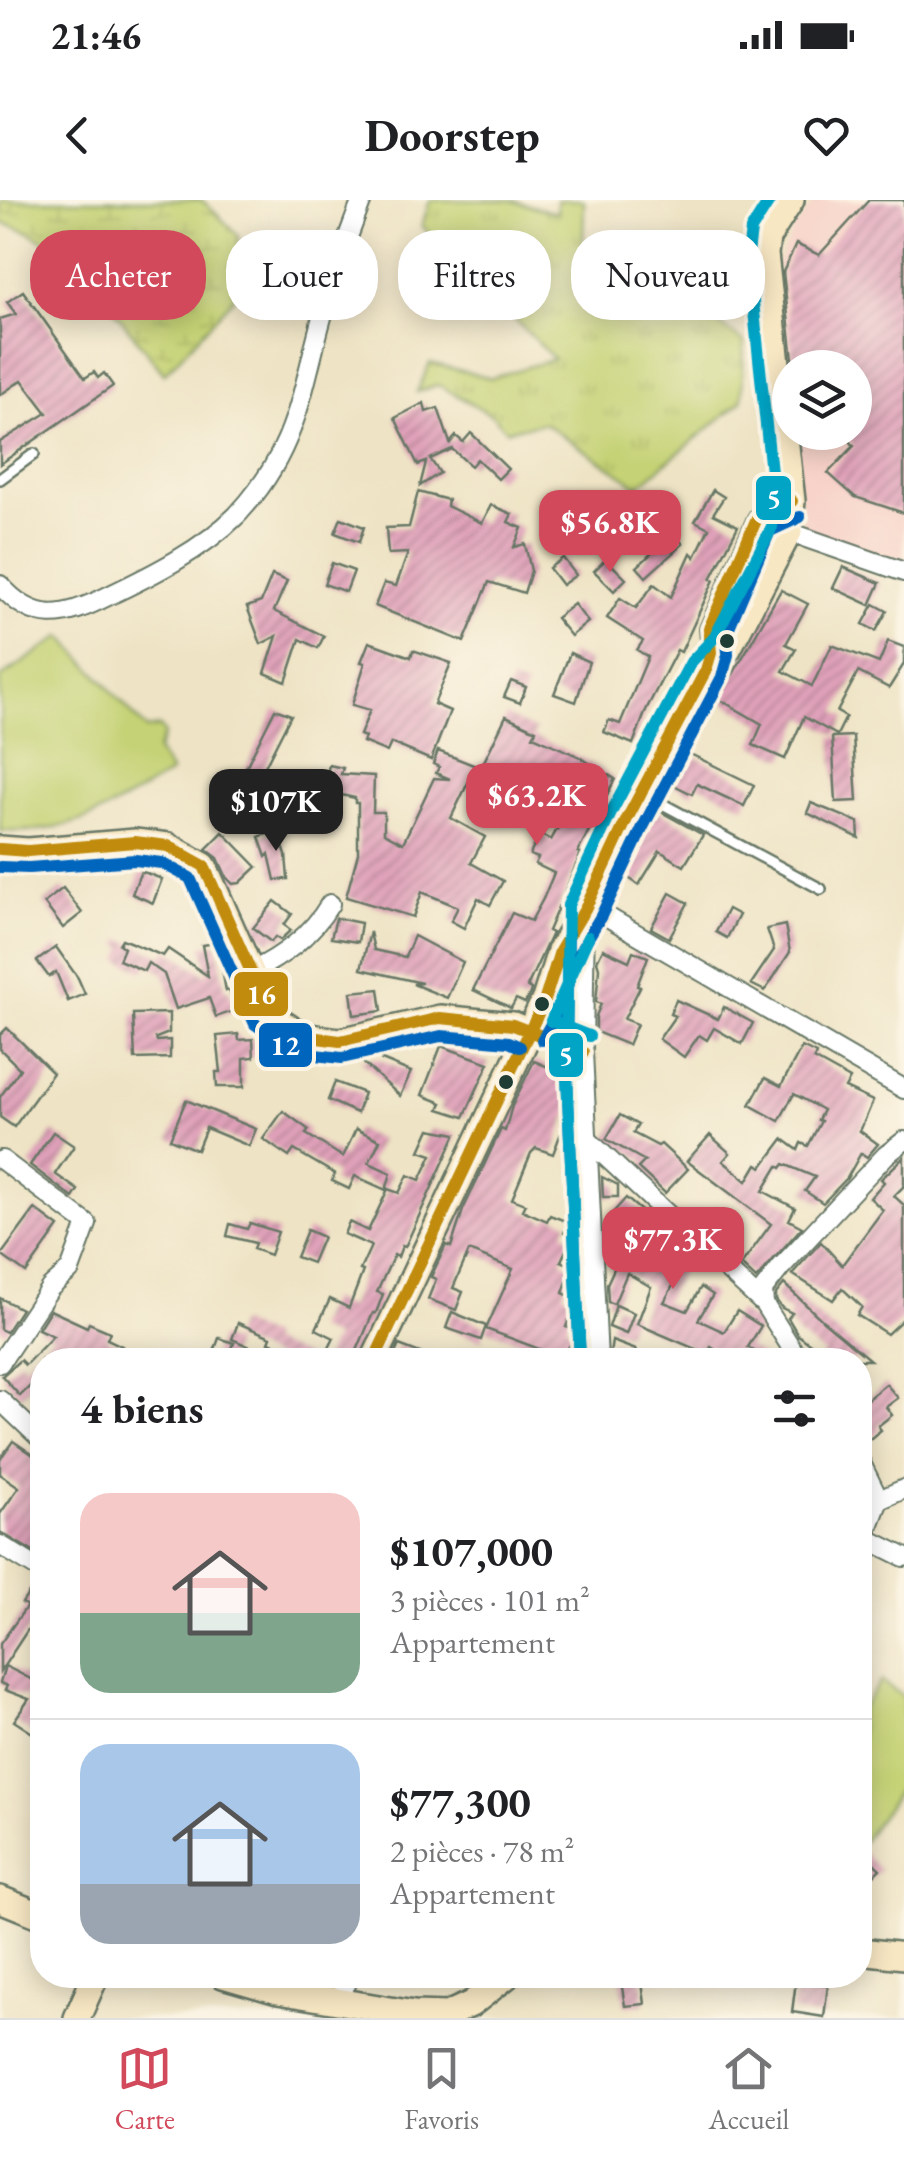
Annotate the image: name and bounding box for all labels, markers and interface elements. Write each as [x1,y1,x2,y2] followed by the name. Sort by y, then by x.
[50,11,141,60] text: 21:46
[364,106,540,164] text: Doorstep
[50,108,105,163] icon: back
[799,108,854,163] icon: heart
[30,230,206,320] chip: Acheter
[226,230,378,320] chip: Louer
[398,230,551,320] chip: Filtres
[571,230,765,320] chip: Nouveau
[772,350,872,450] map controls
[772,350,872,450] button: layers
[754,474,793,522] line badge: 5
[767,480,781,516] text: 5
[529,490,691,575] pin: $56.8K
[561,501,659,543] text: $56.8K
[717,631,737,651] unlabelled marker
[456,763,618,848] pin: $63.2K
[206,769,346,854] pin: $107K
[488,774,586,816] text: $63.2K
[231,780,321,822] text: $107K
[232,970,290,1018] line badge: 16
[246,976,276,1012] text: 16
[532,994,552,1014] unlabelled marker
[257,1021,314,1069] line badge: 12
[270,1027,300,1063] text: 12
[547,1031,585,1079] line badge: 5
[559,1037,573,1073] text: 5
[496,1072,516,1092] unlabelled marker
[592,1207,754,1292] pin: $77.3K
[624,1218,722,1260] text: $77.3K
[80,1381,204,1436] text: 4 biens
[767,1381,822,1436] icon: filters
[390,1524,553,1579] text: $107,000
[160,1533,280,1653] icon: home
[390,1579,590,1621] text: 3 pièces · 101 m²
[390,1621,555,1663] text: Appartement
[390,1775,531,1830] text: $77,300
[160,1784,280,1904] icon: home
[390,1830,574,1872] text: 2 pièces · 78 m²
[390,1872,555,1914] text: Appartement
[115,2041,175,2137] tab: Carte
[404,2041,479,2137] tab: Favoris
[708,2041,789,2137] tab: Accueil

